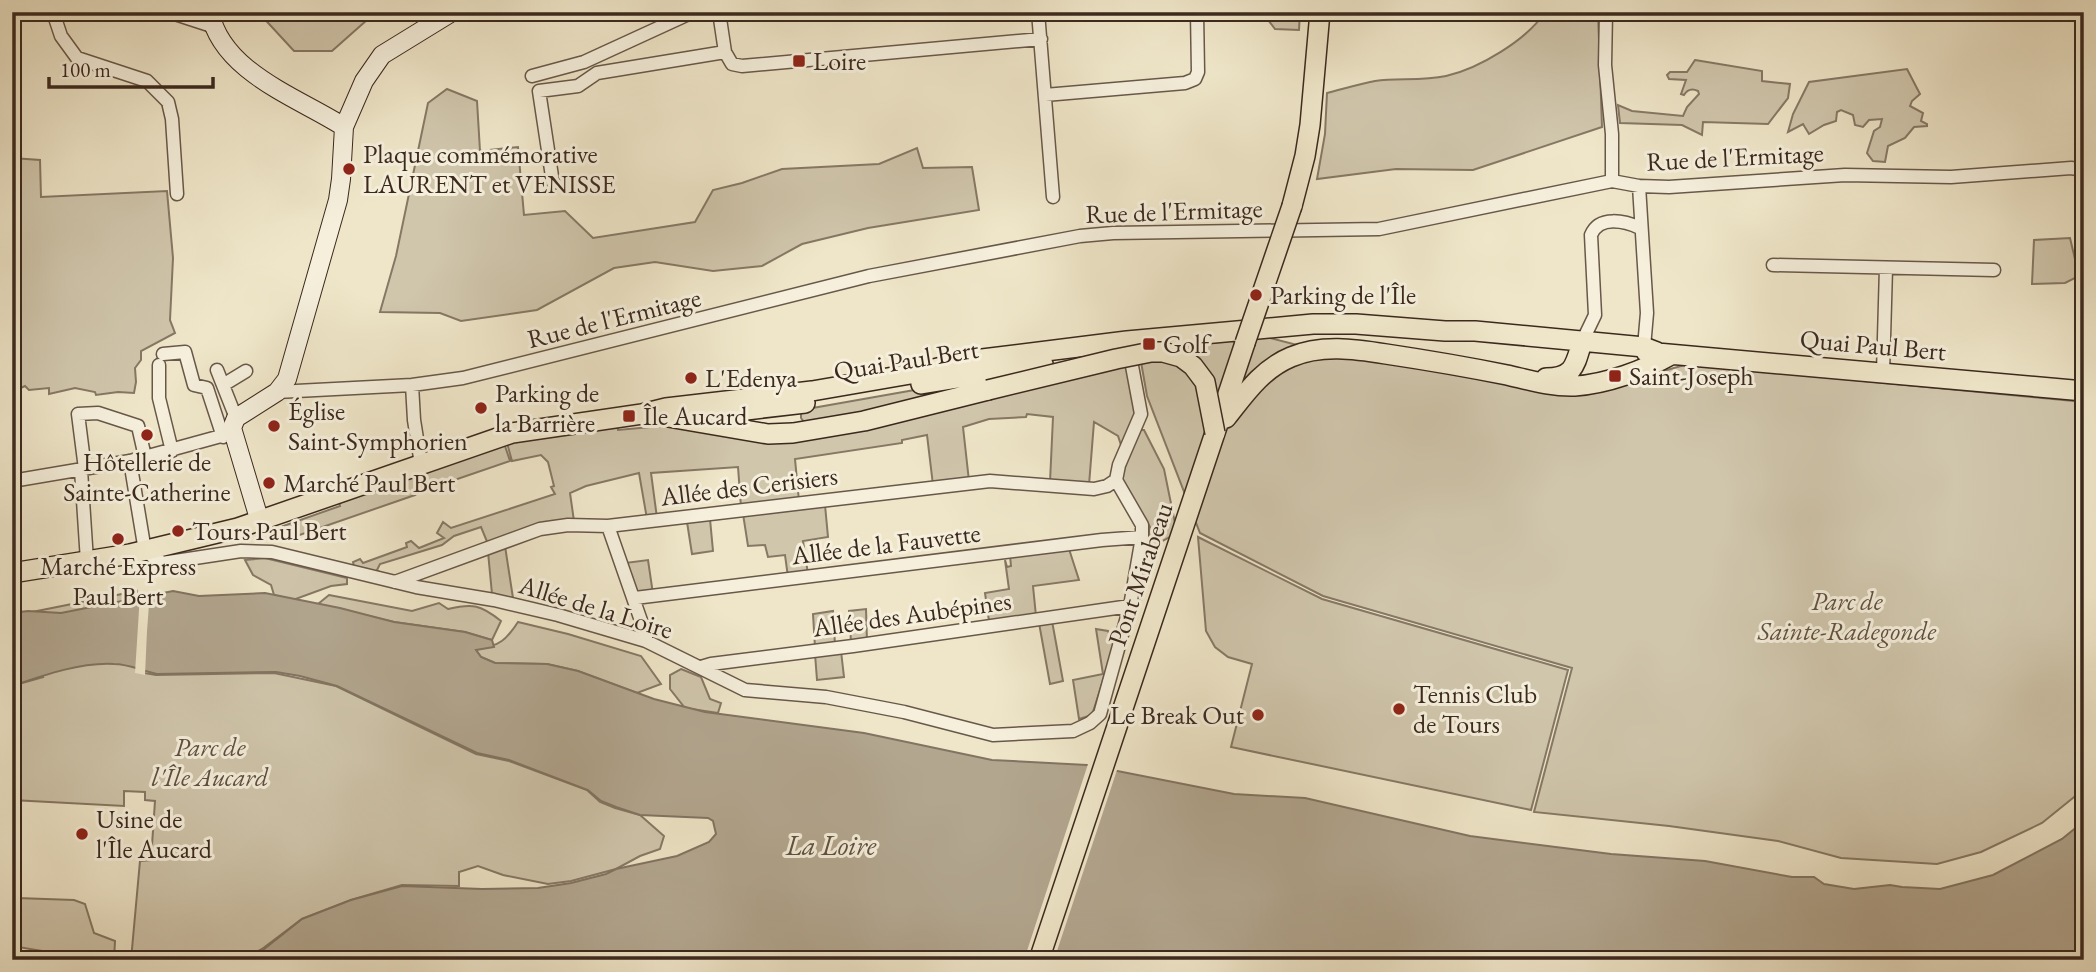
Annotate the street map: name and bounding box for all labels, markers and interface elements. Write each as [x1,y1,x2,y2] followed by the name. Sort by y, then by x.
[813,44,866,78] place label: Loire
[49,46,214,90] scale bar
[791,53,807,69] marker: Loire
[60,56,111,83] text: 100 m
[1646,135,1824,179] street label: Rue de l'Ermitage
[363,137,616,201] place label: Plaque commémorative LAURENT et VENISSE
[341,161,357,177] marker: Plaque commémorative LAURENT et VENISSE
[1085,191,1263,231] street label: Rue de l'Ermitage
[1270,278,1416,312] place label: Parking de l'Île
[524,280,704,356] street label: Rue de l'Ermitage
[1248,287,1264,303] marker: Parking de l'Île
[1799,322,1947,368] street label: Quai Paul Bert
[1163,327,1212,361] place label: Golf
[831,332,981,388] street label: Quai Paul Bert
[1141,336,1157,352] marker: Golf
[1629,359,1754,393] place label: Saint-Joseph
[705,361,797,395] place label: L'Edenya
[1607,368,1623,384] marker: Saint-Joseph
[683,370,699,386] marker: L'Edenya
[495,376,599,440] place label: Parking de la Barrière
[288,394,468,458] place label: Église Saint-Symphorien
[643,399,748,433] place label: Île Aucard
[473,400,489,416] marker: Parking de la Barrière
[621,408,637,424] marker: Île Aucard
[266,418,282,434] marker: Église Saint-Symphorien
[139,427,155,443] marker: Hôtellerie de Sainte-Catherine
[63,445,231,509] place label: Hôtellerie de Sainte-Catherine
[657,458,840,514] street label: Allée des Cerisiers
[283,466,455,500] place label: Marché Paul Bert
[261,475,277,491] marker: Marché Paul Bert
[1100,498,1181,650] street label: Pont Mirabeau
[192,514,346,548] place label: Tours Paul Bert
[789,516,982,573] street label: Allée de la Fauvette
[170,523,186,539] marker: Tours Paul Bert
[110,531,126,547] marker: Marché Express Paul Bert
[40,549,196,613] place label: Marché Express Paul Bert
[514,567,677,647] street label: Allée de la Loire
[810,583,1013,645] street label: Allée des Aubépines
[1757,584,1937,648] park label: Parc de Sainte-Radegonde
[1413,677,1537,741] place label: Tennis Club de Tours
[1110,698,1244,732] place label: Le Break Out
[1391,701,1407,717] marker: Tennis Club de Tours
[1250,707,1266,723] marker: Le Break Out
[151,730,269,794] park label: Parc de l'Île Aucard
[96,802,213,866] place label: Usine de l'Île Aucard
[74,826,90,842] marker: Usine de l'Île Aucard
[785,827,877,863] water label: La Loire

